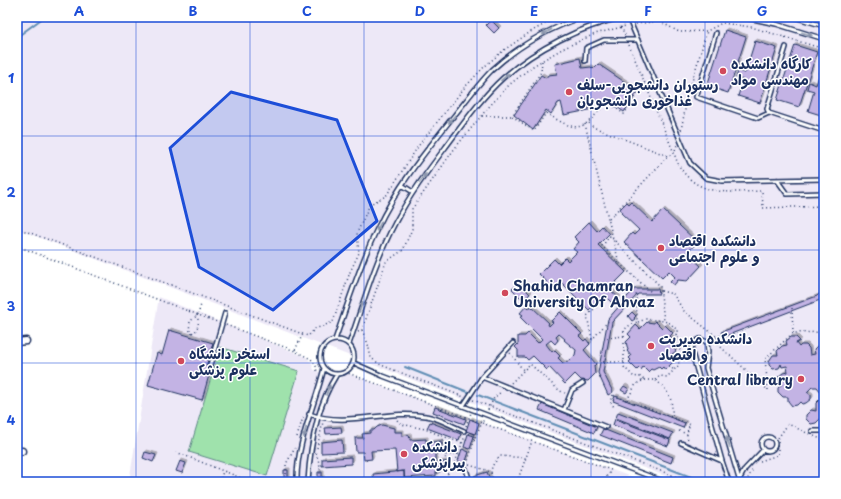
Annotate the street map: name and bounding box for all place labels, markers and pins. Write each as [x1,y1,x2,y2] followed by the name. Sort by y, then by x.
[731,53,813,90] place label: کارگاه دانشکده مهندسی مواد
[718,66,728,76] marker: کارگاه دانشکده مهندسی مواد
[577,74,718,111] place label: رستوران دانشجویی-سلف غذاخوری دانشجویان
[564,87,574,97] marker: رستوران دانشجویی-سلف غذاخوری دانشجویان
[669,230,760,268] place label: دانشکده اقتصاد و علوم اجتماعی
[656,243,666,253] marker: دانشکده اقتصاد و علوم اجتماعی
[513,275,655,312] place label: Shahid Chamran University Of Ahvaz
[500,288,510,298] marker: Shahid Chamran University Of Ahvaz
[659,328,752,365] place label: دانشکده مدیریت و اقتصاد
[646,341,656,351] marker: دانشکده مدیریت و اقتصاد
[189,343,270,381] place label: استخر دانشگاه علوم پزشکی
[176,356,186,366] marker: استخر دانشگاه علوم پزشکی
[687,369,793,390] place label: Central library
[796,374,806,384] marker: Central library
[412,436,465,473] place label: دانشکده پیراپزشکی
[399,449,409,459] marker: دانشکده پیراپزشکی

